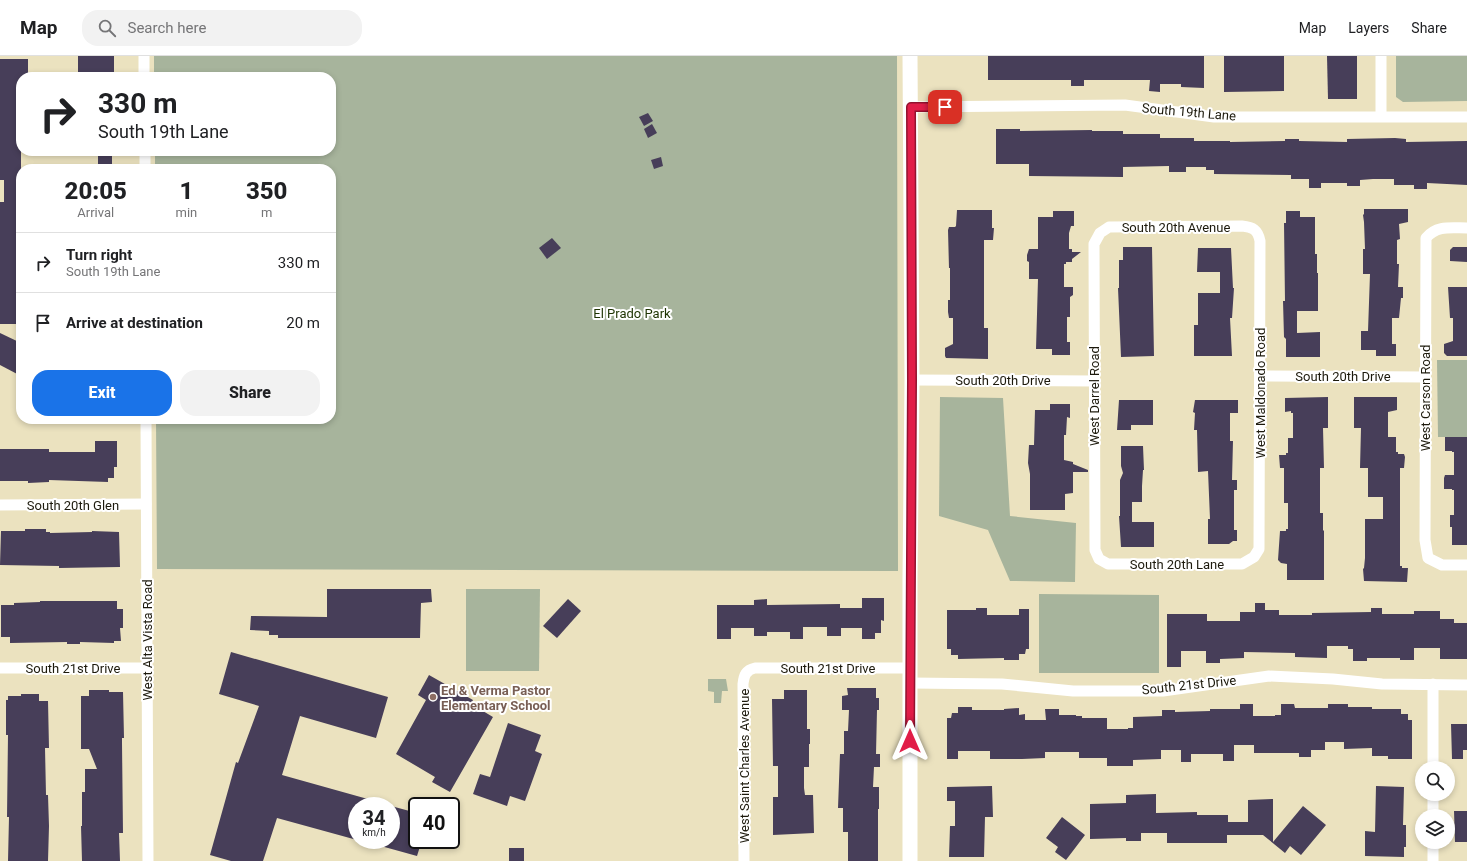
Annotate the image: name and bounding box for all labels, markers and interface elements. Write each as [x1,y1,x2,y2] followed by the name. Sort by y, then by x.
[82,10,362,46] search box
[20,16,58,39] text: Map
[96,17,118,39] icon: search
[128,19,206,37] text: Search here
[1299,20,1326,36] text: Map
[1348,20,1389,36] text: Layers
[1411,20,1447,36] text: Share
[98,87,177,120] text: 330 m
[32,88,84,140] icon: right
[928,90,962,124] pin
[934,96,956,118] icon: arrive
[1141,100,1237,124] street label: South 19th Lane
[98,121,229,142] text: South 19th Lane
[65,177,127,205] text: 20:05
[179,177,193,205] text: 1
[246,177,287,205] text: 350
[77,205,114,220] text: Arrival
[176,205,197,220] text: min
[261,205,272,220] text: m
[1122,220,1230,235] street label: South 20th Avenue
[66,246,132,264] text: Turn right
[32,252,54,274] icon: right
[278,254,320,272] text: 330 m
[66,264,160,279] text: South 19th Lane
[593,306,671,321] park label: El Prado Park
[32,312,54,334] icon: arrive
[66,314,203,332] text: Arrive at destination
[286,314,320,332] text: 20 m
[1253,328,1268,458] street label: West Maldonado Road
[1418,345,1433,451] street label: West Carson Road
[1087,346,1102,446] street label: West Darrel Road
[1295,369,1391,384] street label: South 20th Drive
[32,370,172,416] button: Exit
[180,370,320,416] button: Share
[955,373,1051,388] street label: South 20th Drive
[27,498,119,513] street label: South 20th Glen
[1130,557,1224,572] street label: South 20th Lane
[140,579,155,701] street label: West Alta Vista Road
[26,661,121,676] street label: South 21st Drive
[781,661,876,676] street label: South 21st Drive
[1141,673,1237,697] street label: South 21st Drive
[441,683,551,713] place label: Ed & Verma Pastor Elementary School
[737,689,752,843] street label: West Saint Charles Avenue
[428,692,438,702] marker: Ed & Verma Pastor Elementary School
[889,720,931,762] position arrow
[1415,761,1455,849] map controls
[1415,761,1455,801] button: search
[408,797,460,849] speed limit sign: 40
[363,806,385,830] text: 34
[1415,809,1455,849] button: layers
[362,827,386,838] text: km/h

